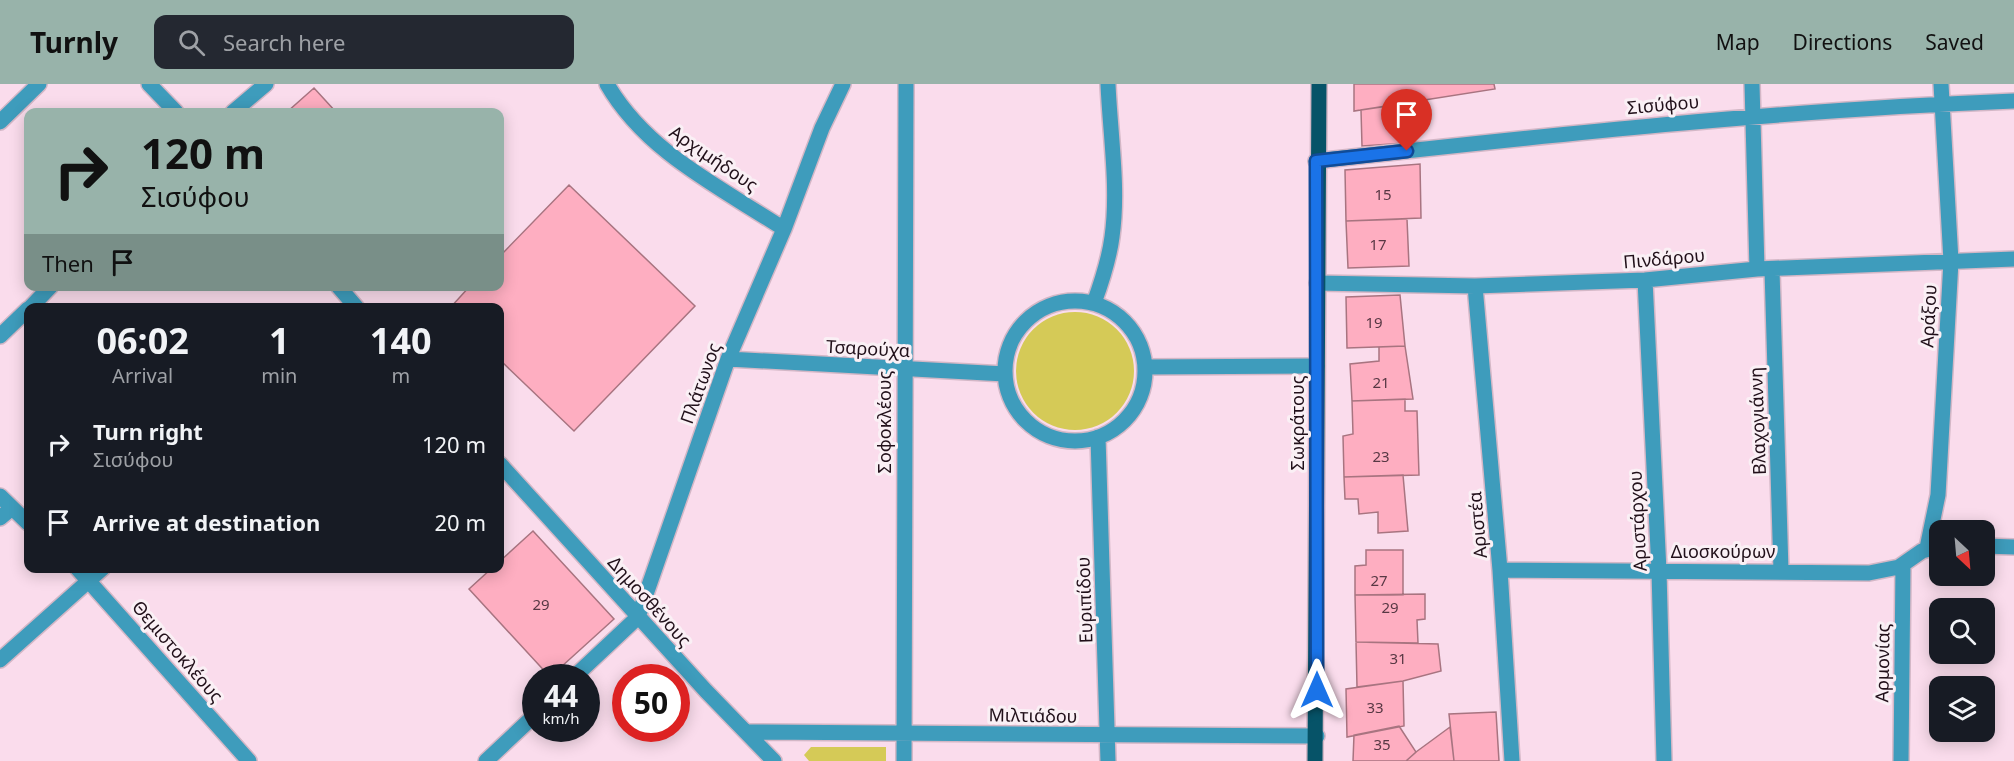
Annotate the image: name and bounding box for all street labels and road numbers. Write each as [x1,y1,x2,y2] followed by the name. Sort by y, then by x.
[1626,89,1700,119] street label: Σισύφου
[665,120,763,197] street label: Αρχιμήδους
[1622,242,1706,274] street label: Πινδάρου
[1914,284,1942,348] street label: Αράξου
[825,334,911,362] street label: Τσαρούχα
[674,339,726,427] street label: Πλάτωνος
[1743,367,1771,475] street label: Βλαχογιάννη
[872,370,896,473] street label: Σοφοκλέους
[1285,375,1309,471] street label: Σωκράτους
[1622,470,1652,572] street label: Αριστάρχου
[1462,491,1492,559] street label: Αριστέα
[1671,539,1775,563] street label: Διοσκούρων
[603,551,697,652] street label: Δημοσθένους
[1070,556,1098,644] street label: Ευριπίδου
[127,595,229,707] street label: Θεμιστοκλέους
[1869,623,1895,703] street label: Αρμονίας
[988,702,1078,728] street label: Μιλτιάδου

